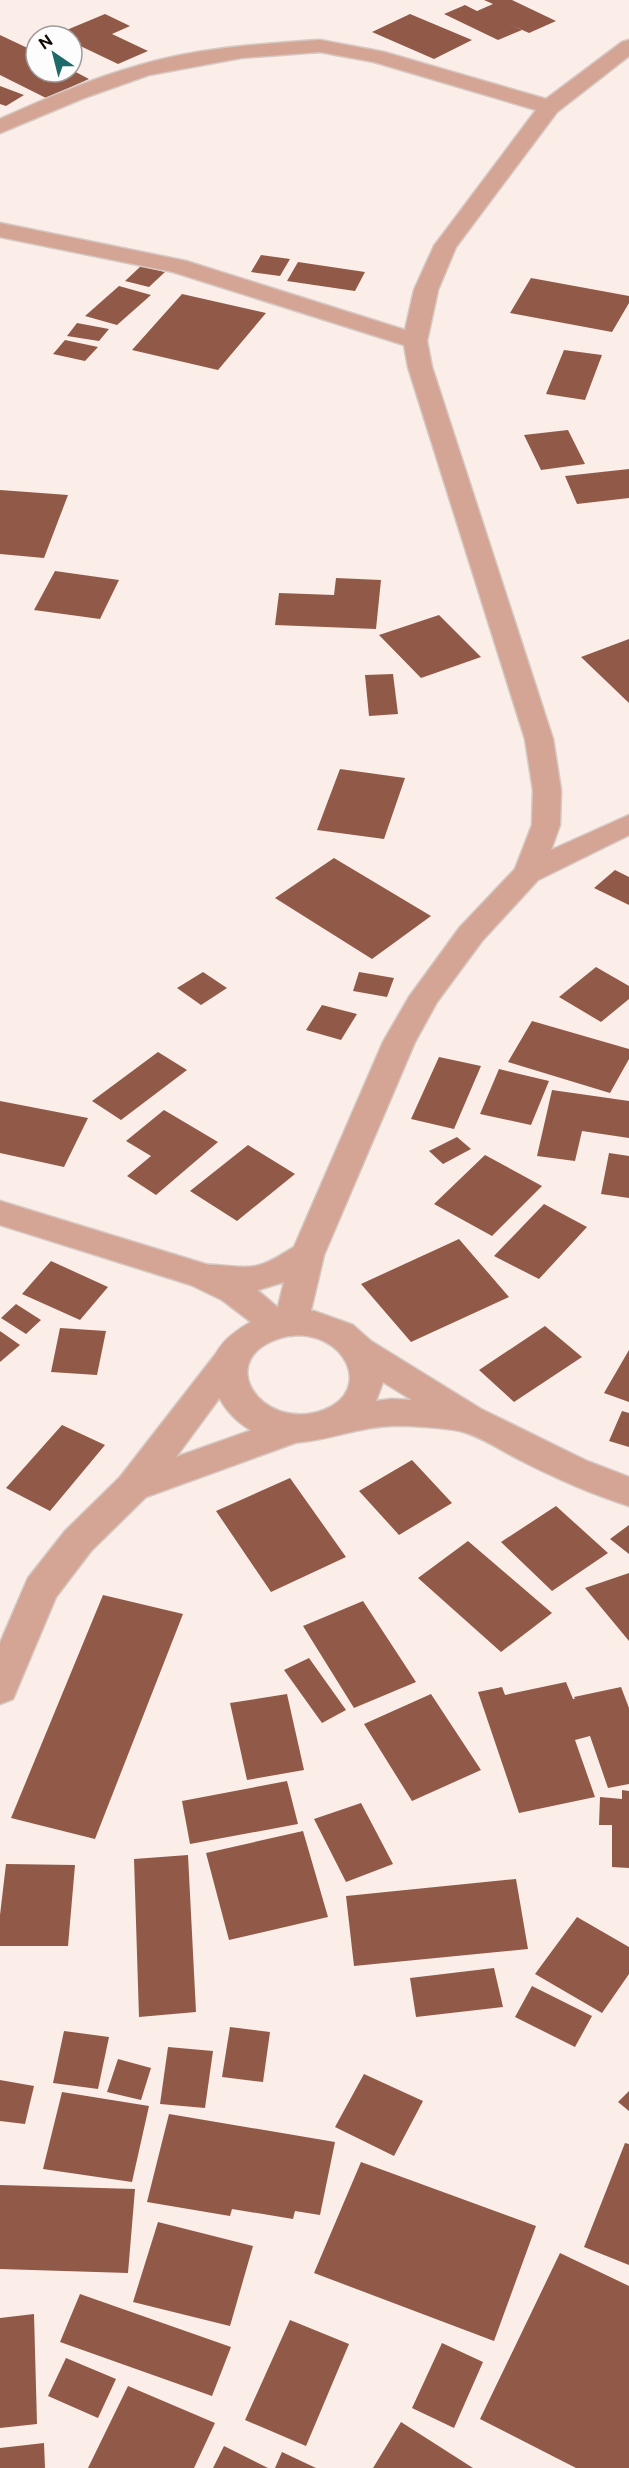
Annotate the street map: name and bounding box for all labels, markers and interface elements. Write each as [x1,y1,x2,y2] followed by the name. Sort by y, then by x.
[24,24,84,84] north arrow
[35,31,56,53] text: N

